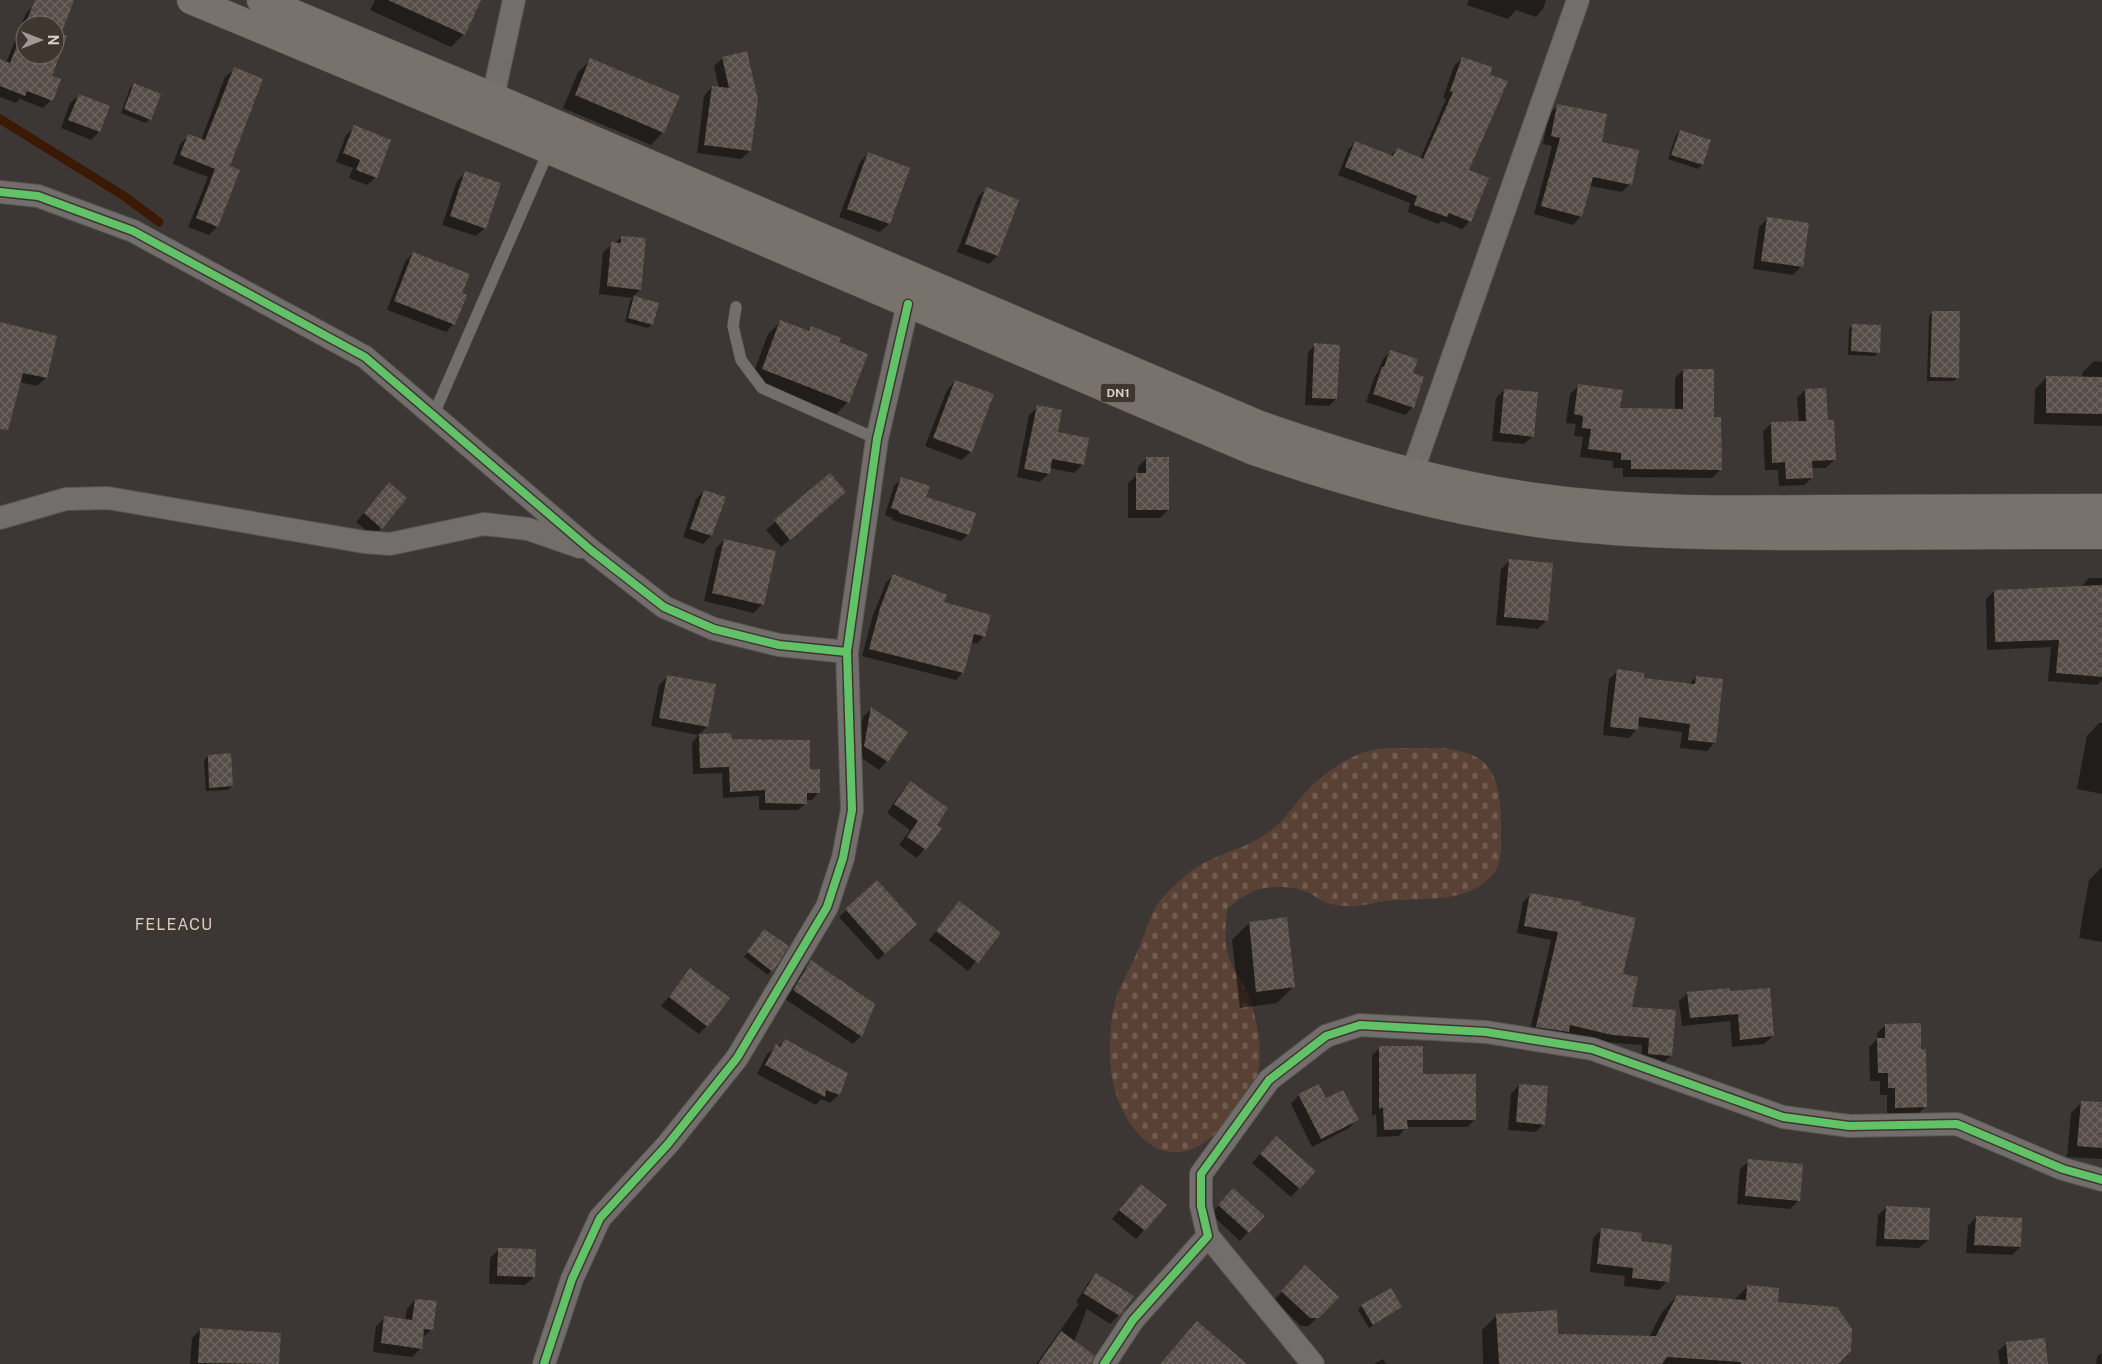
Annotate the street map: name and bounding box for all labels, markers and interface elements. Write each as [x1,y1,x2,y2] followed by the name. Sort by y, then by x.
[15,15,65,65] north arrow
[45,35,61,45] text: N
[1100,383,1136,402] road number: DN1
[135,915,213,934] district label: FELEACU

